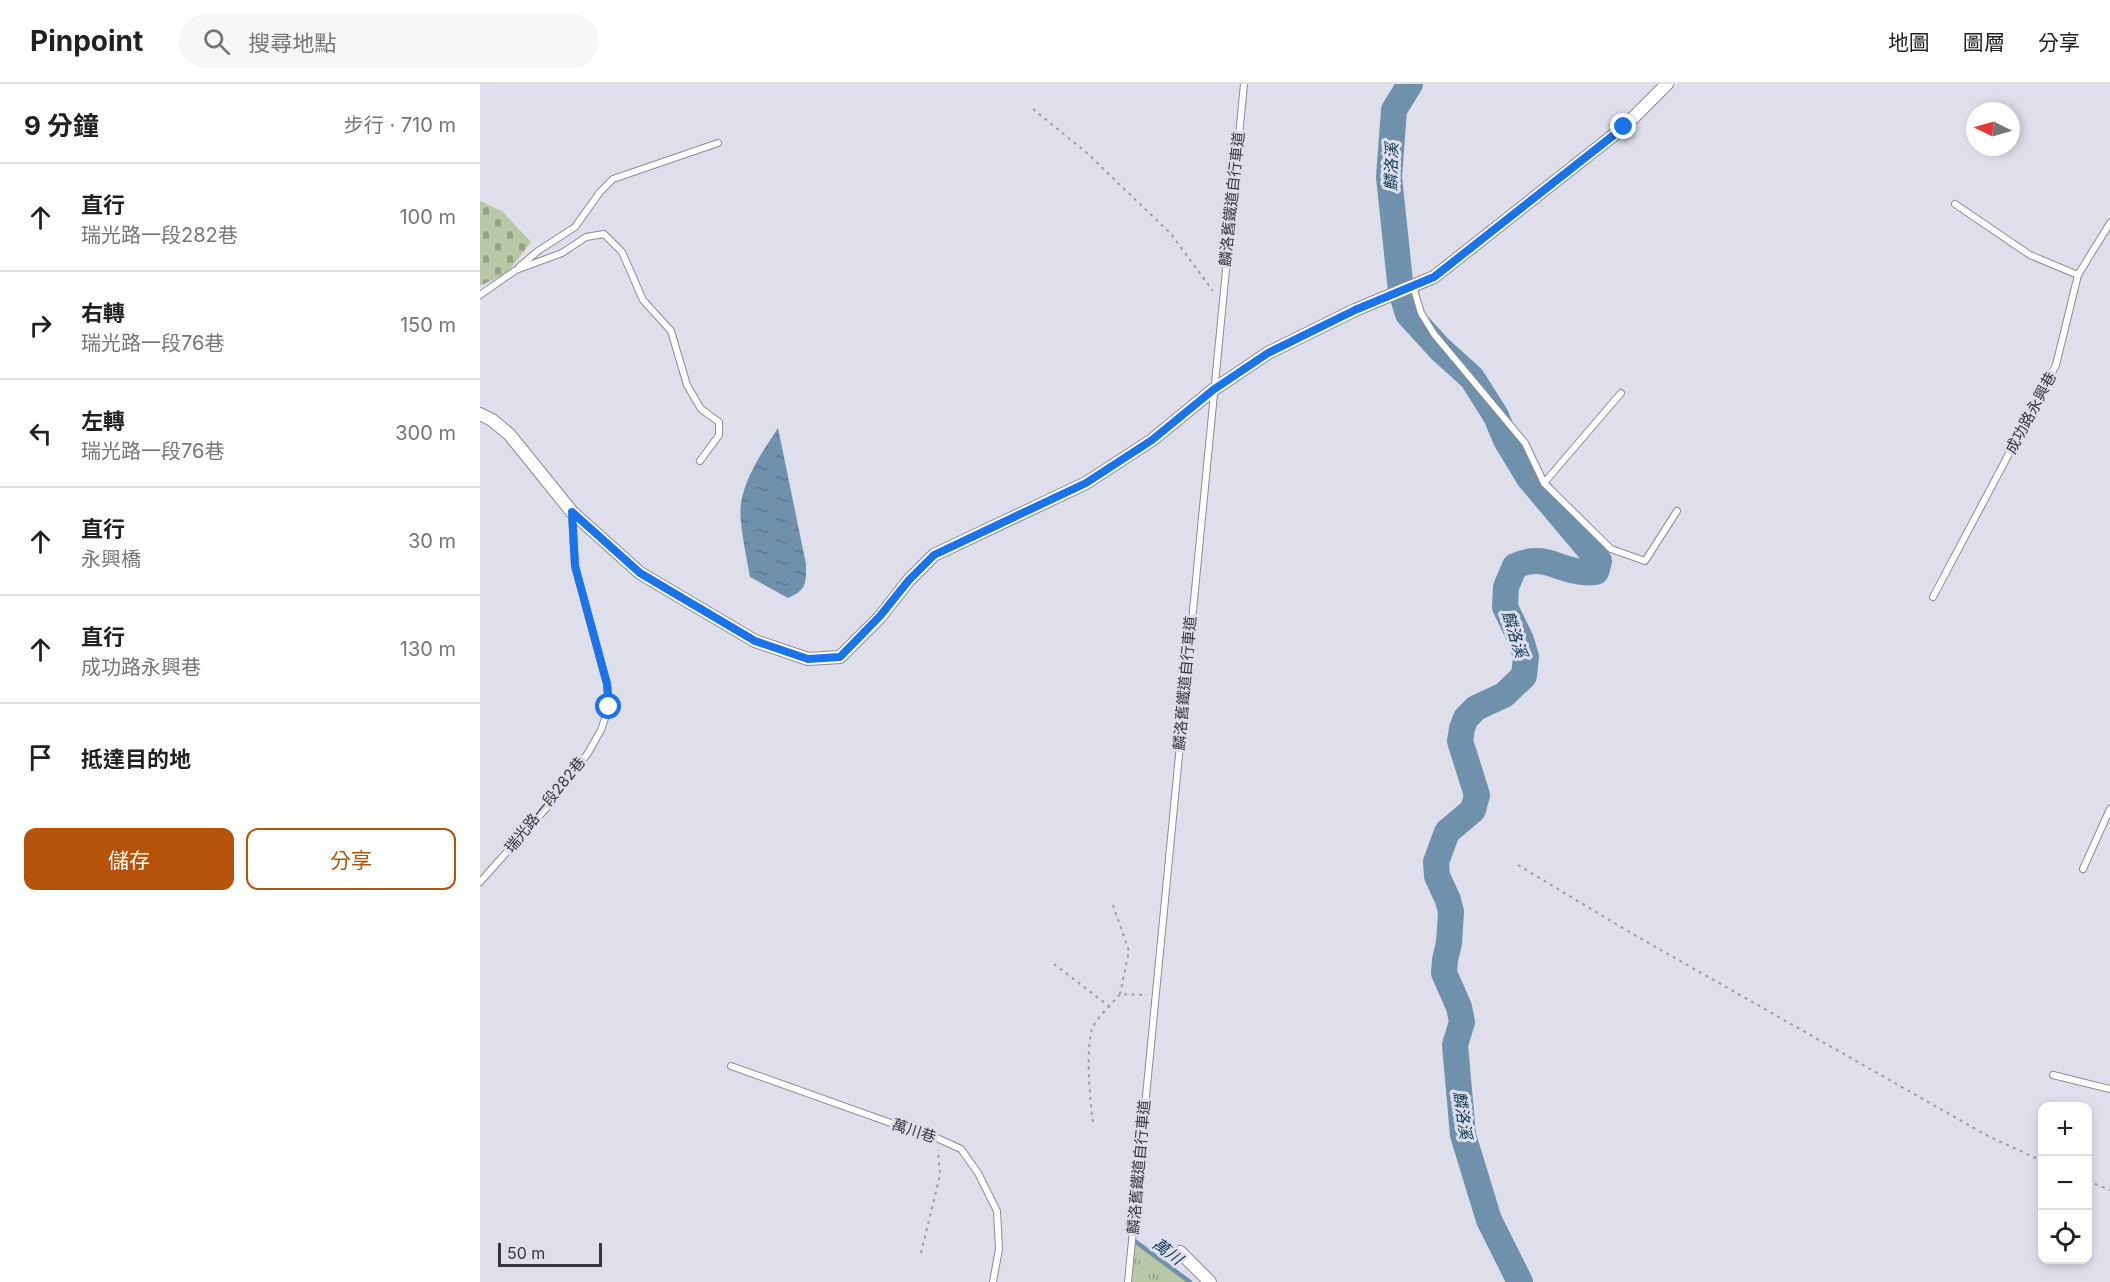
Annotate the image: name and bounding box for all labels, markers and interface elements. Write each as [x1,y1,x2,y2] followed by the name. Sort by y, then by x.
[179,14,599,68] search box
[30,24,143,58] text: Pinpoint
[200,25,233,58] icon: search
[248,30,336,56] text: 搜尋地點
[1888,30,1930,55] text: 地圖
[1963,30,2005,55] text: 圖層
[2038,30,2080,55] text: 分享
[1966,102,2020,156] north arrow
[24,110,99,141] text: 9 分鐘
[344,113,456,137] text: 步行 · 710 m
[1610,113,1636,139] route end
[1215,131,1248,267] street label: 麟洛舊鐵道自行車道
[1381,141,1401,191] water label: 麟洛溪
[81,192,125,218] text: 直行
[24,201,57,234] icon: ahead
[399,205,456,229] text: 100 m
[81,223,238,247] text: 瑞光路一段282巷
[81,300,125,326] text: 右轉
[24,309,57,342] icon: right
[400,313,456,337] text: 150 m
[81,331,224,355] text: 瑞光路一段76巷
[2001,369,2060,457] street label: 成功路永興巷
[81,408,125,434] text: 左轉
[24,417,57,450] icon: left
[395,421,456,445] text: 300 m
[81,439,224,463] text: 瑞光路一段76巷
[81,516,125,542] text: 直行
[24,525,57,558] icon: ahead
[408,529,456,553] text: 30 m
[81,547,141,571] text: 永興橋
[1498,608,1533,662] water label: 麟洛溪
[1169,615,1200,751] street label: 麟洛舊鐵道自行車道
[81,624,125,650] text: 直行
[24,633,57,666] icon: ahead
[400,637,456,661] text: 130 m
[81,655,201,679] text: 成功路永興巷
[595,693,621,719] route start
[24,741,57,774] icon: arrive
[81,746,191,772] text: 抵達目的地
[500,753,589,856] street label: 瑞光路一段282巷
[24,828,234,890] button: 儲存
[246,828,456,890] button: 分享
[1450,1090,1477,1142] water label: 麟洛溪
[1123,1099,1154,1235] street label: 麟洛舊鐵道自行車道
[2038,1102,2092,1264] map controls
[2038,1102,2092,1156] button: +
[890,1115,938,1147] street label: 萬川巷
[2038,1156,2092,1210] button: −
[2038,1210,2092,1264] button: locate
[1149,1233,1188,1270] water label: 萬川
[498,1240,602,1268] scale bar
[507,1243,545,1263] text: 50 m

